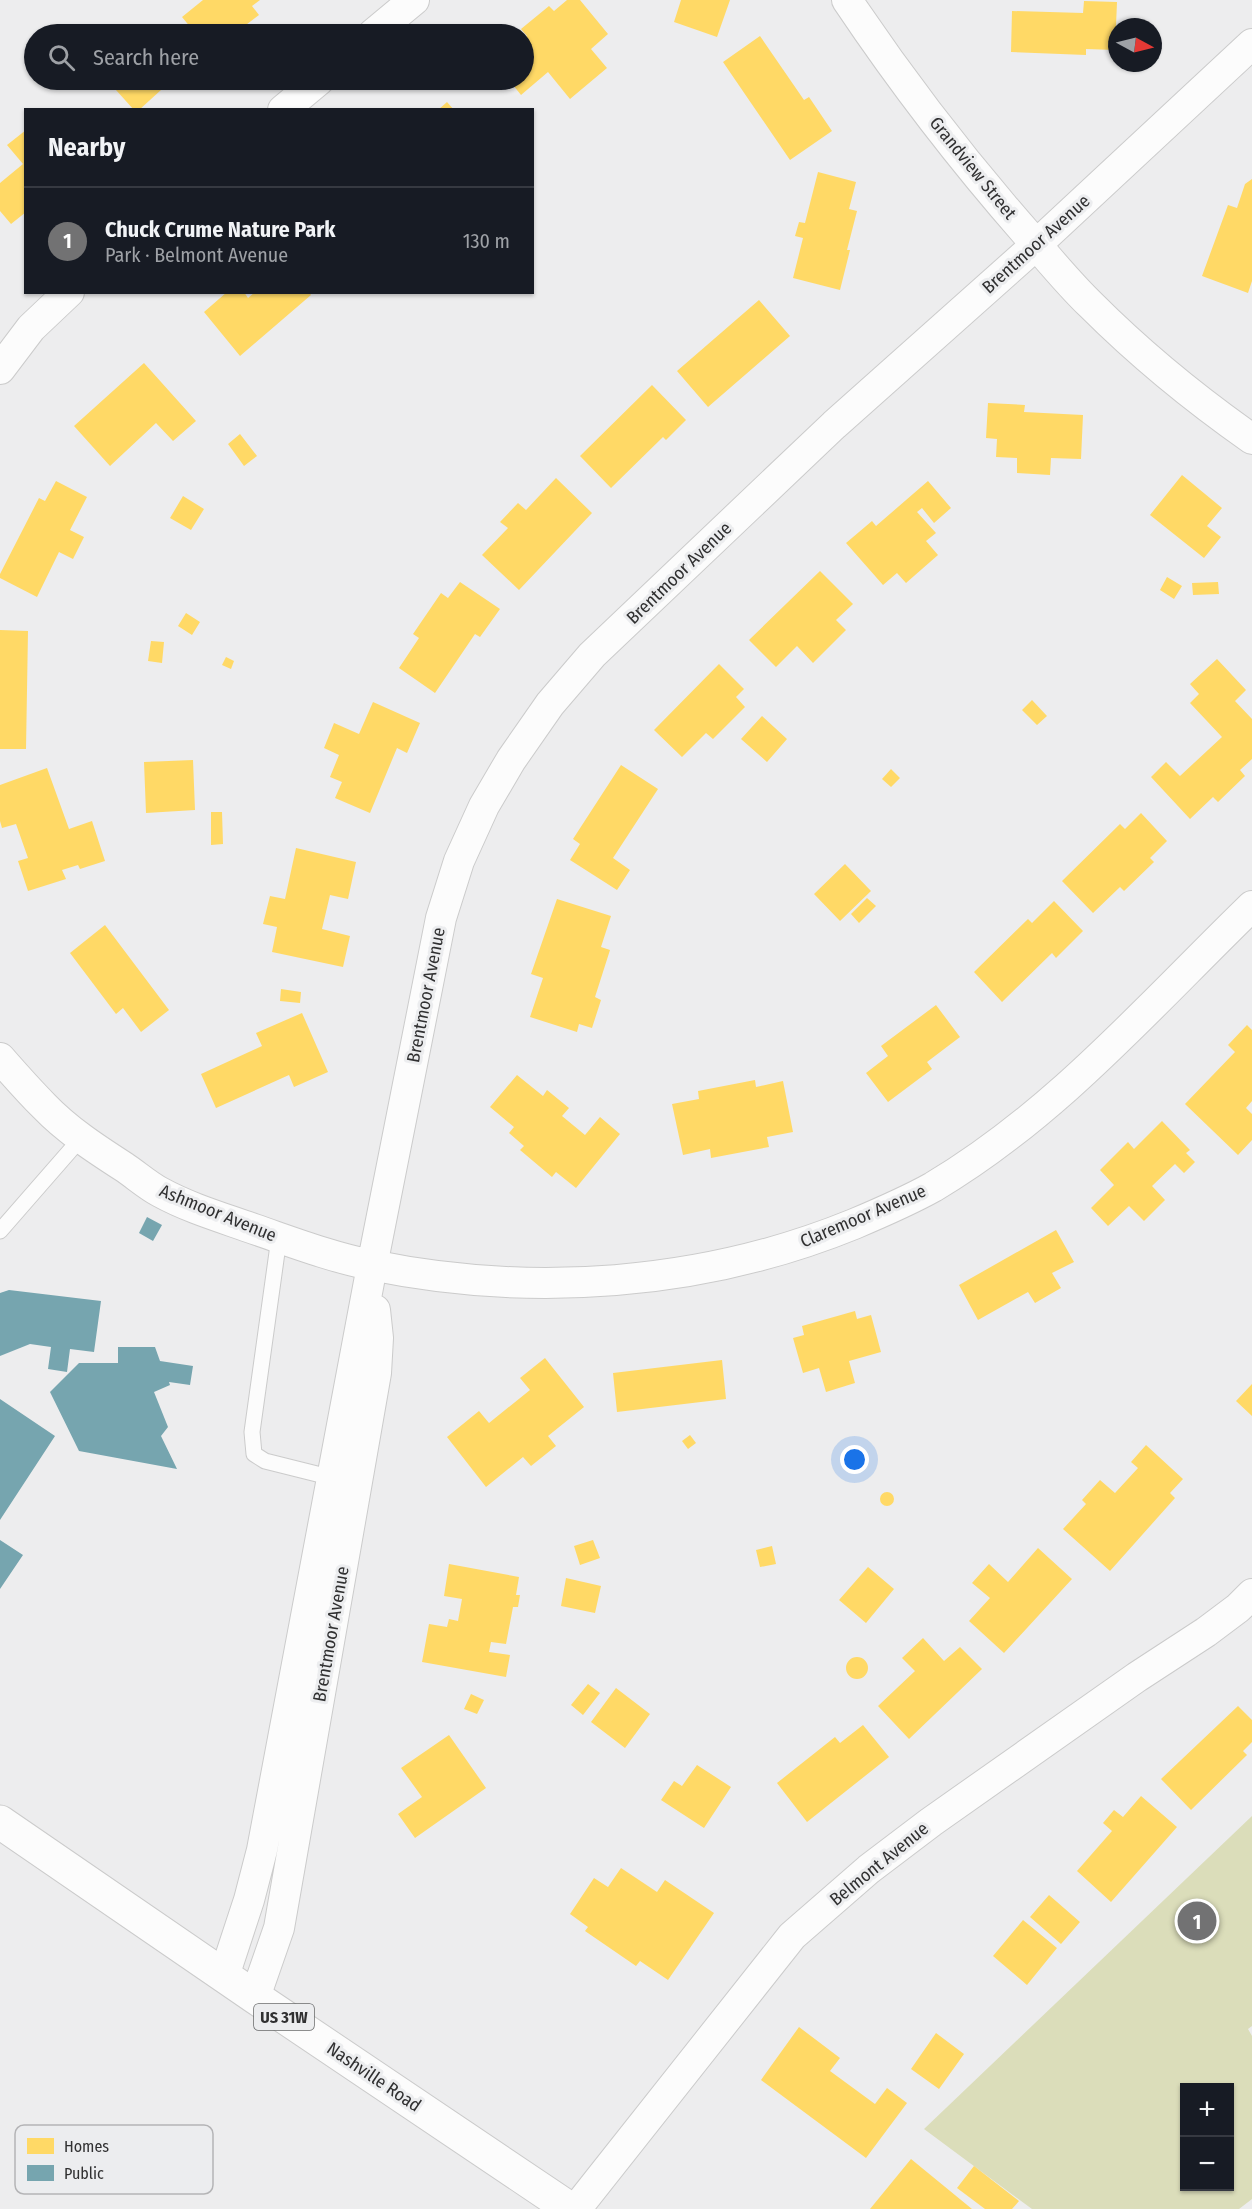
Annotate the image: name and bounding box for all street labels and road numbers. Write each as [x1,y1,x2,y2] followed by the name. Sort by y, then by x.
[925,112,1021,224] street label: Grandview Street
[978,190,1094,298] street label: Brentmoor Avenue
[622,517,736,629] street label: Brentmoor Avenue
[402,925,450,1064] street label: Brentmoor Avenue
[156,1180,280,1246] street label: Ashmoor Avenue
[797,1180,929,1252] street label: Claremoor Avenue
[308,1564,354,1704] street label: Brentmoor Avenue
[825,1817,933,1910] street label: Belmont Avenue
[254,2004,314,2030] road number: US 31W
[323,2037,425,2117] street label: Nashville Road

